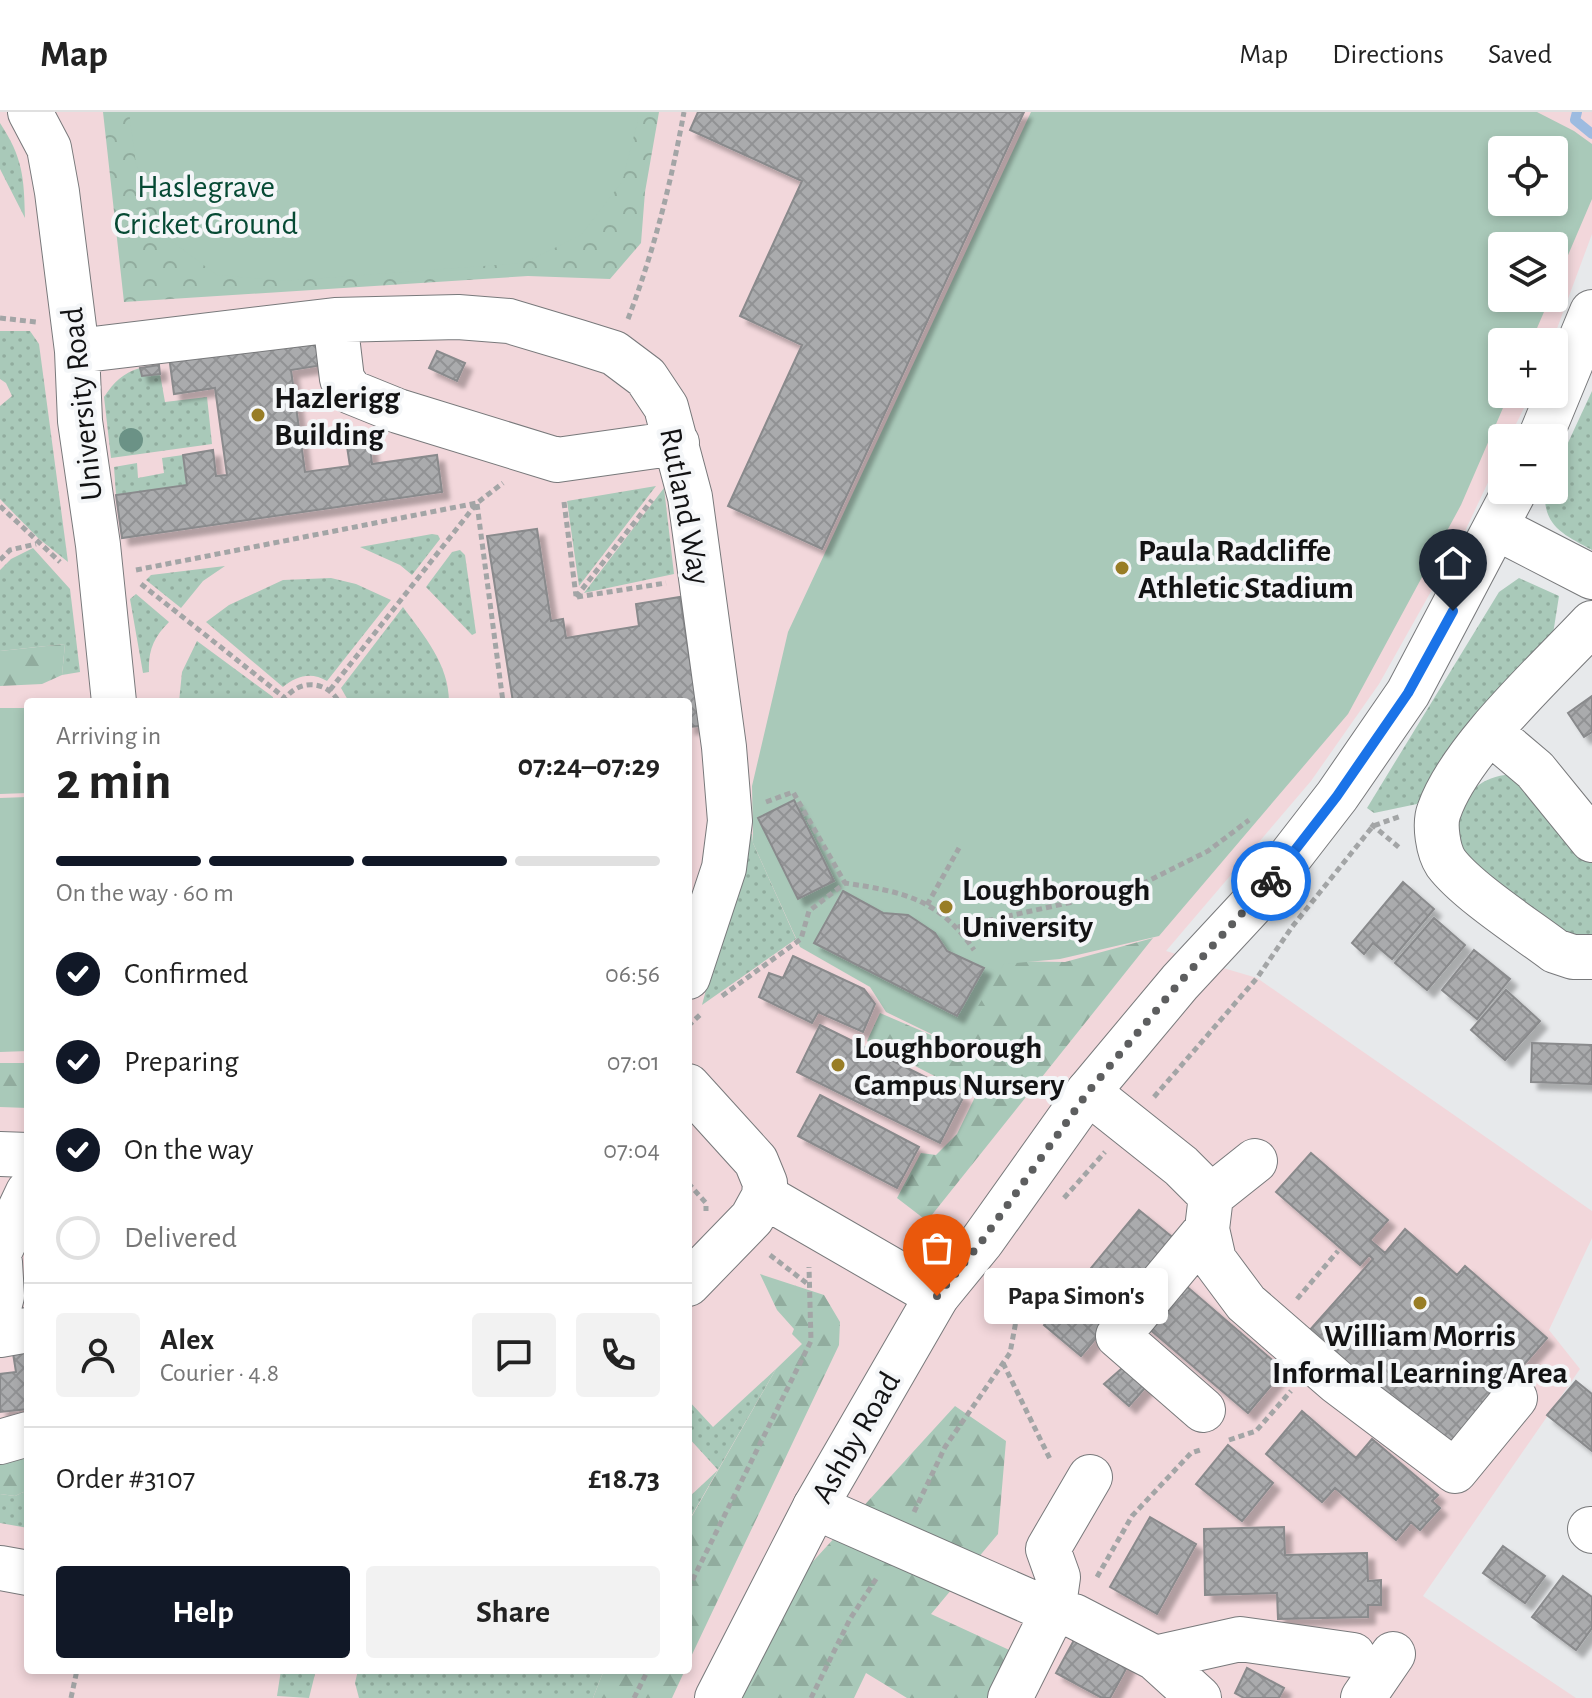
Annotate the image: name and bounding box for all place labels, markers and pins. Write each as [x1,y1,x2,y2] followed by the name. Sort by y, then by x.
[274,382,401,451] place label: Hazlerigg Building
[249,406,267,424] marker: Hazlerigg Building
[1419,529,1487,611] pin
[1138,535,1354,604] place label: Paula Radcliffe Athletic Stadium
[1113,559,1131,577] marker: Paula Radcliffe Athletic Stadium
[962,874,1150,943] place label: Loughborough University
[937,898,955,916] marker: Loughborough University
[854,1032,1065,1101] place label: Loughborough Campus Nursery
[829,1056,847,1074] marker: Loughborough Campus Nursery
[903,1214,971,1296] pin
[985,1268,1169,1324] callout: Papa Simon's
[1411,1294,1429,1312] marker: William Morris Informal Learning Area
[1272,1320,1568,1389] place label: William Morris Informal Learning Area

